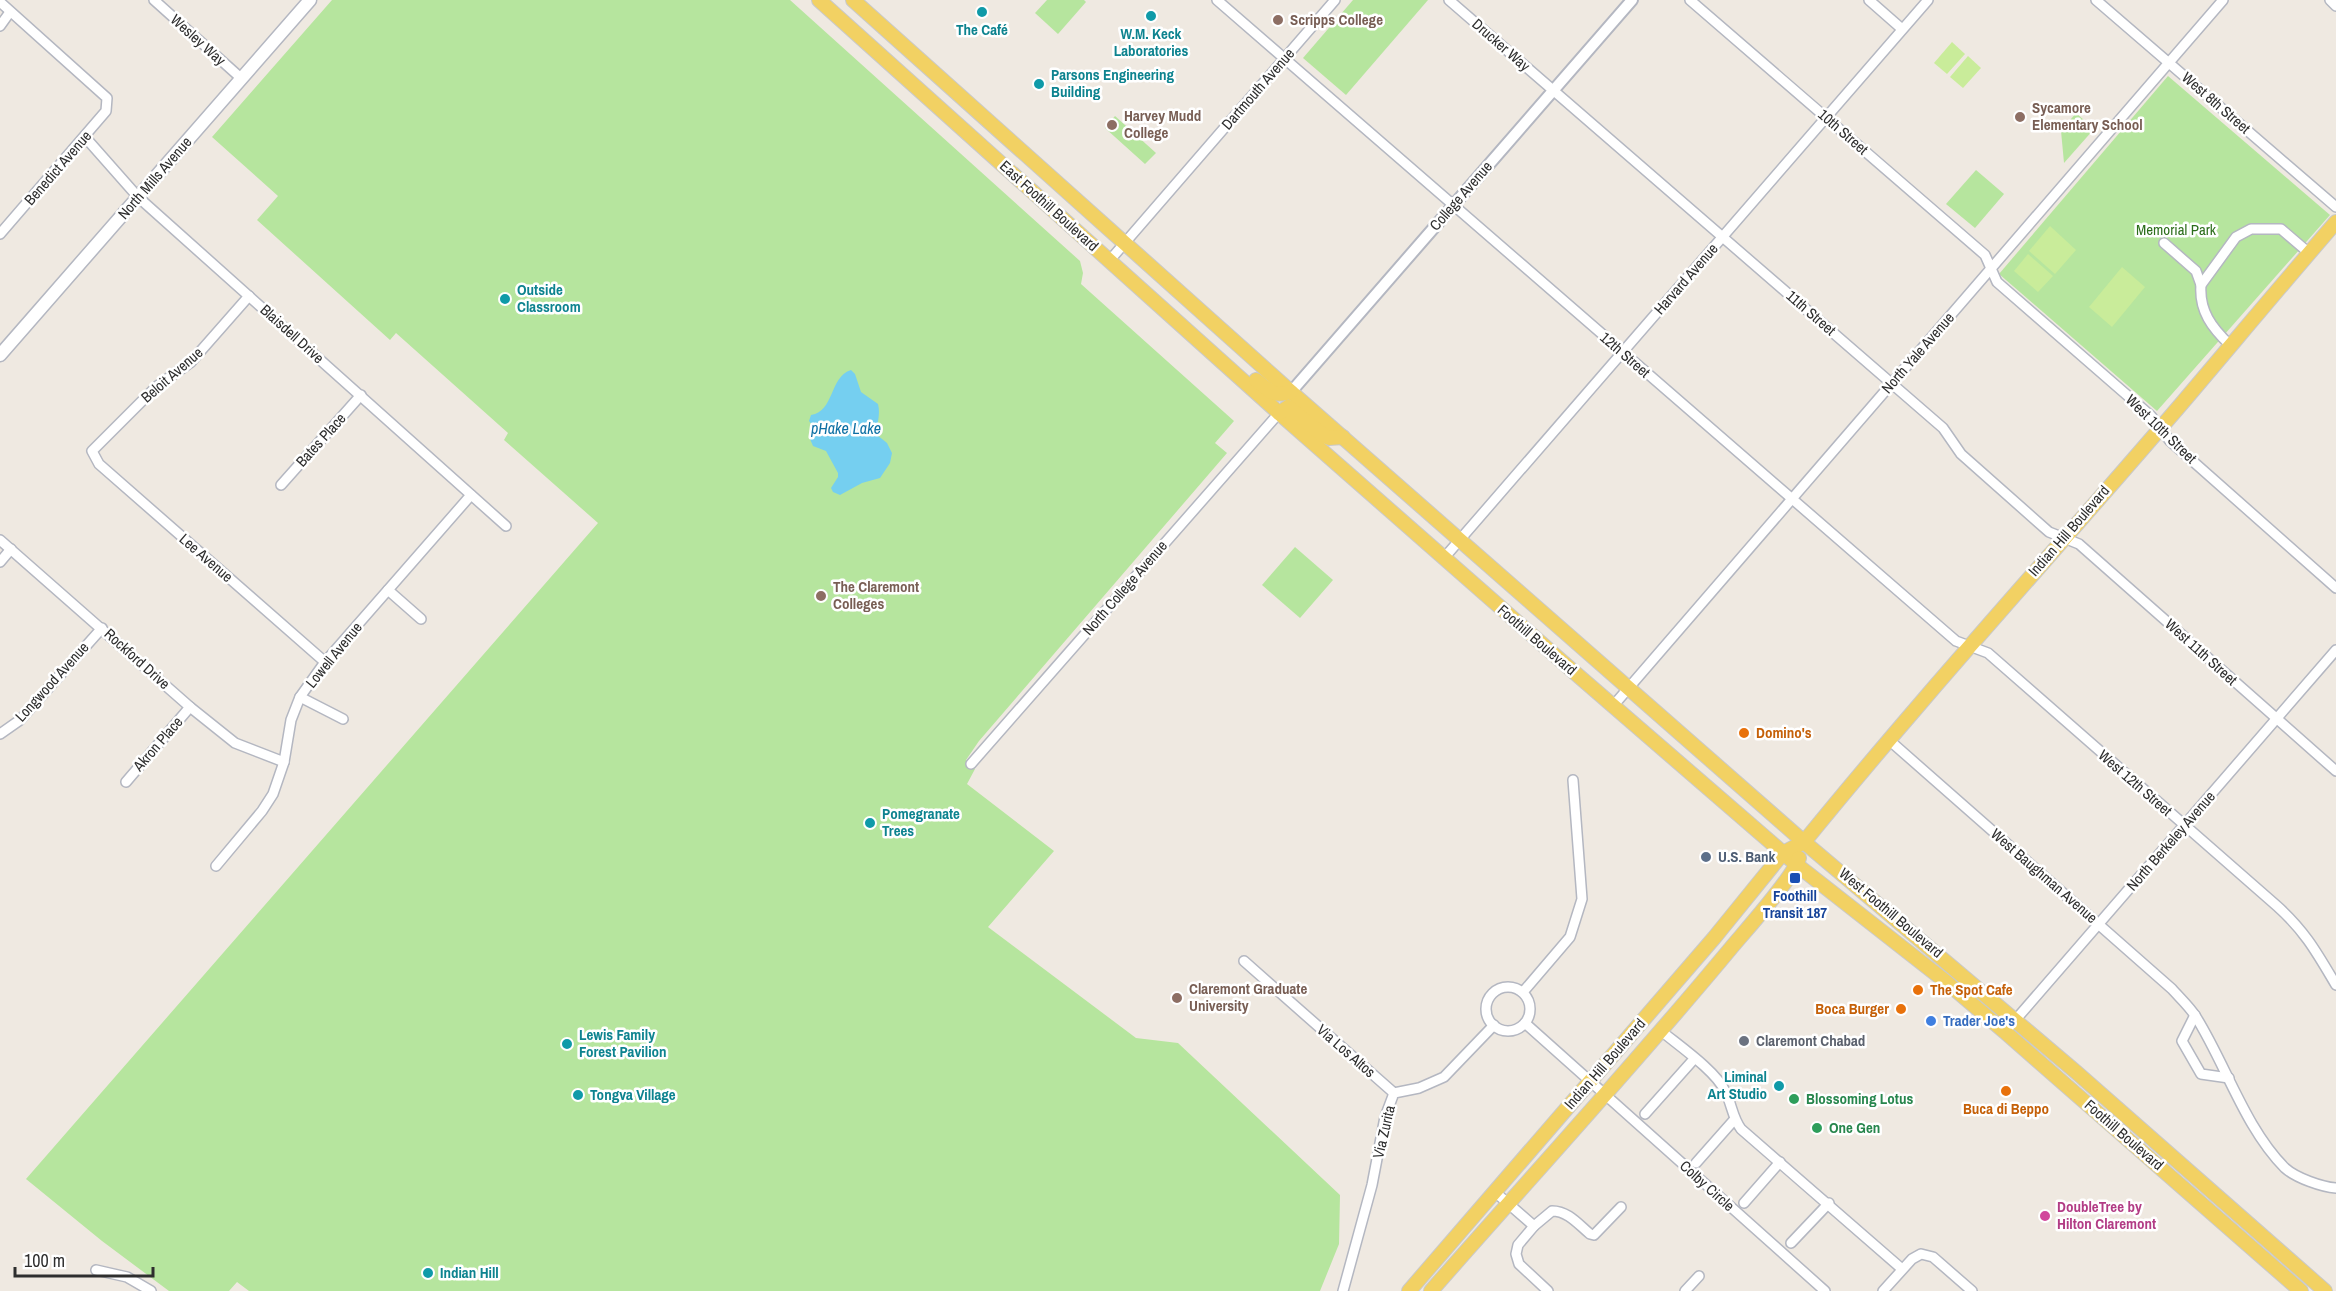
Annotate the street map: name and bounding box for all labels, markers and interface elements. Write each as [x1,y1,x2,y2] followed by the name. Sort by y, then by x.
[975,5,989,19] marker: The Café
[166,9,231,71] street label: Wesley Way
[1144,9,1158,23] marker: W.M. Keck Laboratories
[1290,9,1383,30] place label: Scripps College
[1271,13,1285,27] marker: Scripps College
[1468,14,1536,76] street label: Drucker Way
[956,19,1008,40] place label: The Café
[1114,23,1188,61] place label: W.M. Keck Laboratories
[1216,43,1299,134] street label: Dartmouth Avenue
[1051,64,1175,102] place label: Parsons Engineering Building
[2178,67,2256,139] street label: West 8th Street
[1032,77,1046,91] marker: Parsons Engineering Building
[2032,97,2143,135] place label: Sycamore Elementary School
[1814,104,1873,160] street label: 10th Street
[1124,105,1201,143] place label: Harvey Mudd College
[2013,110,2027,124] marker: Sycamore Elementary School
[1105,118,1119,132] marker: Harvey Mudd College
[19,126,96,210] street label: Benedict Avenue
[113,132,196,223] street label: North Mills Avenue
[995,155,1103,256] street label: East Foothill Boulevard
[1425,156,1497,235] street label: College Avenue
[2136,219,2217,240] park label: Memorial Park
[1649,238,1723,319] street label: Harvard Avenue
[517,279,581,317] place label: Outside Classroom
[1782,285,1841,340] street label: 11th Street
[498,292,512,306] marker: Outside Classroom
[256,299,329,368] street label: Blaisdell Drive
[1876,307,1959,398] street label: North Yale Avenue
[1596,327,1655,383] street label: 12th Street
[136,342,207,407] street label: Beloit Avenue
[2121,389,2202,468] street label: West 10th Street
[291,408,350,471] street label: Bates Place
[810,417,881,439] water label: pHake Lake
[2023,481,2114,581] street label: Indian Hill Boulevard
[175,528,238,587] street label: Lee Avenue
[1078,536,1172,640] street label: North College Avenue
[833,576,919,614] place label: The Claremont Colleges
[814,589,828,603] marker: The Claremont Colleges
[1493,599,1581,680] street label: Foothill Boulevard
[2161,614,2242,690] street label: West 11th Street
[301,617,367,692] street label: Lowell Avenue
[100,623,175,694] street label: Rockford Drive
[10,637,93,726] street label: Longwood Avenue
[127,712,187,776] street label: Akron Place
[1756,722,1812,743] place label: Domino's
[1737,726,1751,740] marker: Domino's
[2094,745,2177,821] street label: West 12th Street
[2121,786,2220,895] street label: North Berkeley Avenue
[882,803,960,841] place label: Pomegranate Trees
[863,816,877,830] marker: Pomegranate Trees
[1987,823,2102,928] street label: West Baughman Avenue
[1718,846,1776,867] place label: U.S. Bank
[1699,850,1713,864] marker: U.S. Bank
[1835,863,1948,962] street label: West Foothill Boulevard
[1788,871,1802,885] marker: Foothill Transit 187
[1763,885,1827,923] place label: Foothill Transit 187
[1189,978,1307,1016] place label: Claremont Graduate University
[1930,979,2013,1000] place label: The Spot Cafe
[1911,983,1925,997] marker: The Spot Cafe
[1170,991,1184,1005] marker: Claremont Graduate University
[1815,998,1889,1019] place label: Boca Burger
[1894,1002,1908,1016] marker: Boca Burger
[1943,1010,2015,1031] place label: Trader Joe's
[1559,1014,1650,1114] street label: Indian Hill Boulevard
[1924,1014,1938,1028] marker: Trader Joe's
[1312,1019,1380,1082] street label: Via Los Altos
[579,1024,667,1062] place label: Lewis Family Forest Pavilion
[1756,1030,1865,1051] place label: Claremont Chabad
[1737,1034,1751,1048] marker: Claremont Chabad
[560,1037,574,1051] marker: Lewis Family Forest Pavilion
[1708,1066,1767,1104] place label: Liminal Art Studio
[1772,1079,1786,1093] marker: Liminal Art Studio
[590,1084,676,1105] place label: Tongva Village
[1999,1084,2013,1098] marker: Buca di Beppo
[571,1088,585,1102] marker: Tongva Village
[1806,1088,1913,1109] place label: Blossoming Lotus
[1787,1092,1801,1106] marker: Blossoming Lotus
[2080,1094,2168,1175] street label: Foothill Boulevard
[1963,1098,2049,1119] place label: Buca di Beppo
[1367,1103,1400,1160] street label: Via Zurita
[1829,1117,1880,1138] place label: One Gen
[1810,1121,1824,1135] marker: One Gen
[1675,1155,1739,1216] street label: Colby Circle
[2057,1196,2156,1234] place label: DoubleTree by Hilton Claremont
[2038,1209,2052,1223] marker: DoubleTree by Hilton Claremont
[15,1240,153,1278] scale bar
[24,1248,65,1273] text: 100 m
[440,1262,499,1283] place label: Indian Hill
[421,1266,435,1280] marker: Indian Hill

